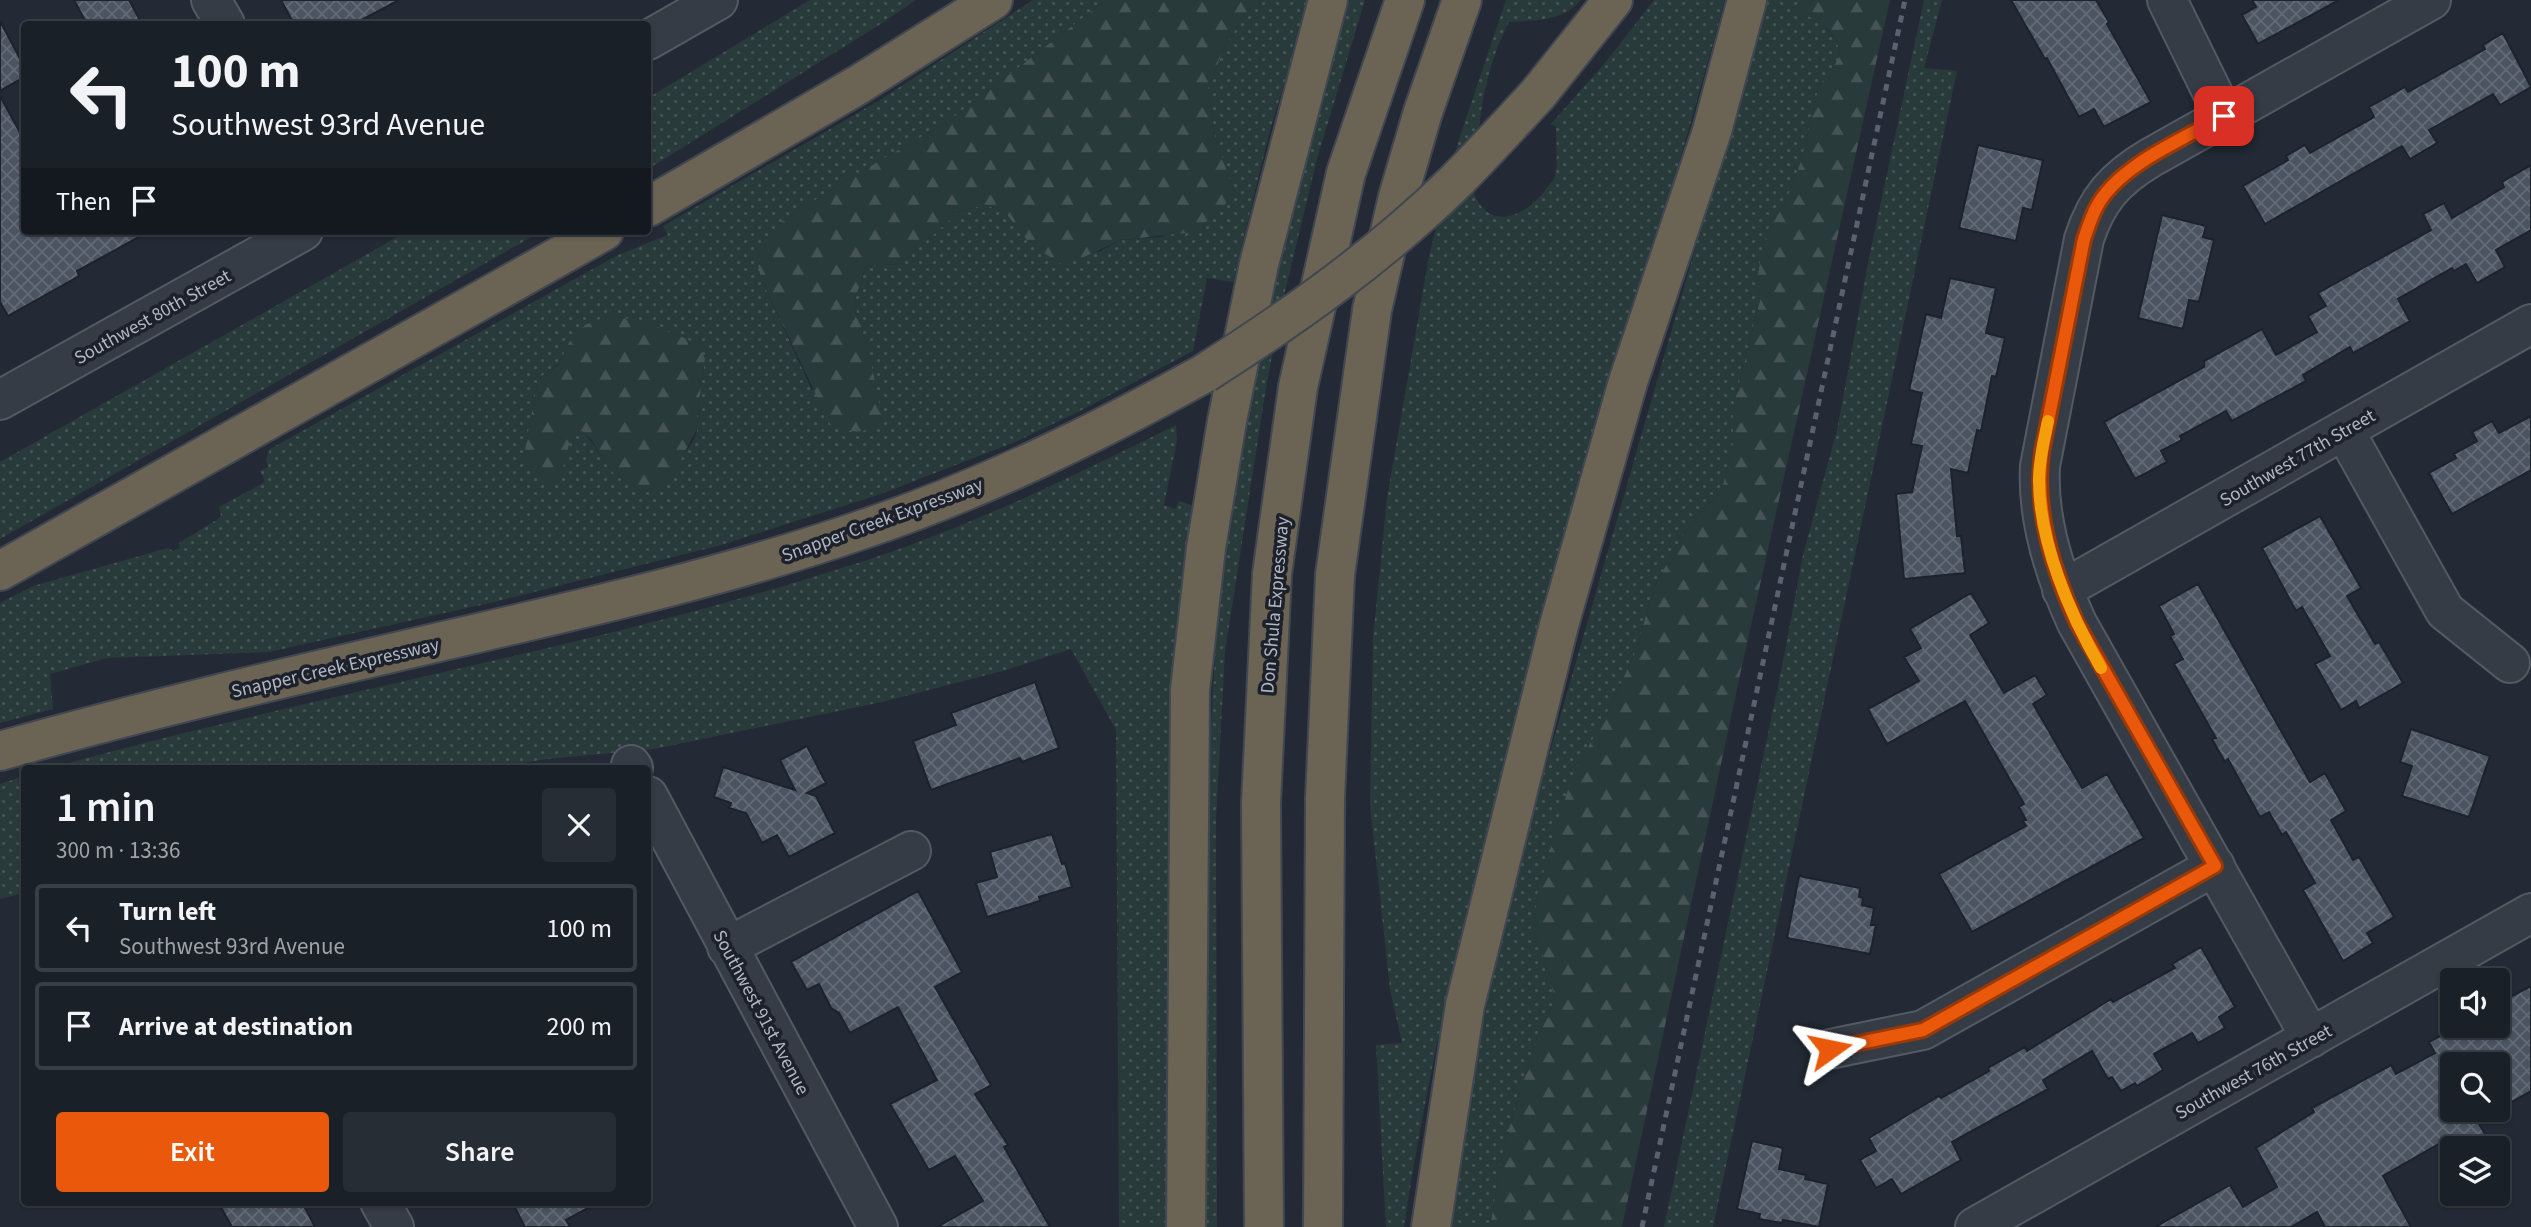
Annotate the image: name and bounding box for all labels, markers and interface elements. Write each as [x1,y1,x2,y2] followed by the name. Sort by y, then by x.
[171,37,300,107] text: 100 m
[56,49,147,140] icon: left
[2194,86,2254,146] pin
[2205,97,2243,135] icon: arrive
[171,102,485,148] text: Southwest 93rd Avenue
[125,182,163,220] icon: arrive
[56,183,111,220] text: Then
[69,263,236,372] street label: Southwest 80th Street
[2215,402,2381,514] street label: Southwest 77th Street
[778,471,987,569] street label: Snapper Creek Expressway
[1254,516,1297,695] street label: Don Shula Expressway
[229,631,442,706] street label: Snapper Creek Expressway
[56,778,156,838] text: 1 min
[542,788,616,862] button: close
[56,834,180,867] text: 300 m · 13:36
[119,893,216,930] text: Turn left
[60,909,98,947] icon: left
[546,910,612,947] text: 100 m
[706,925,816,1100] street label: Southwest 91st Avenue
[119,930,345,963] text: Southwest 93rd Avenue
[2440,968,2510,1206] map controls
[2440,968,2510,1038] button: sound
[60,1007,98,1045] icon: arrive
[119,1008,353,1045] text: Arrive at destination
[546,1008,612,1045] text: 200 m
[1793,1012,1867,1086] position arrow
[2170,1018,2337,1127] street label: Southwest 76th Street
[2440,1052,2510,1122] button: search
[56,1112,329,1192] button: Exit
[343,1112,616,1192] button: Share
[2440,1136,2510,1206] button: layers

